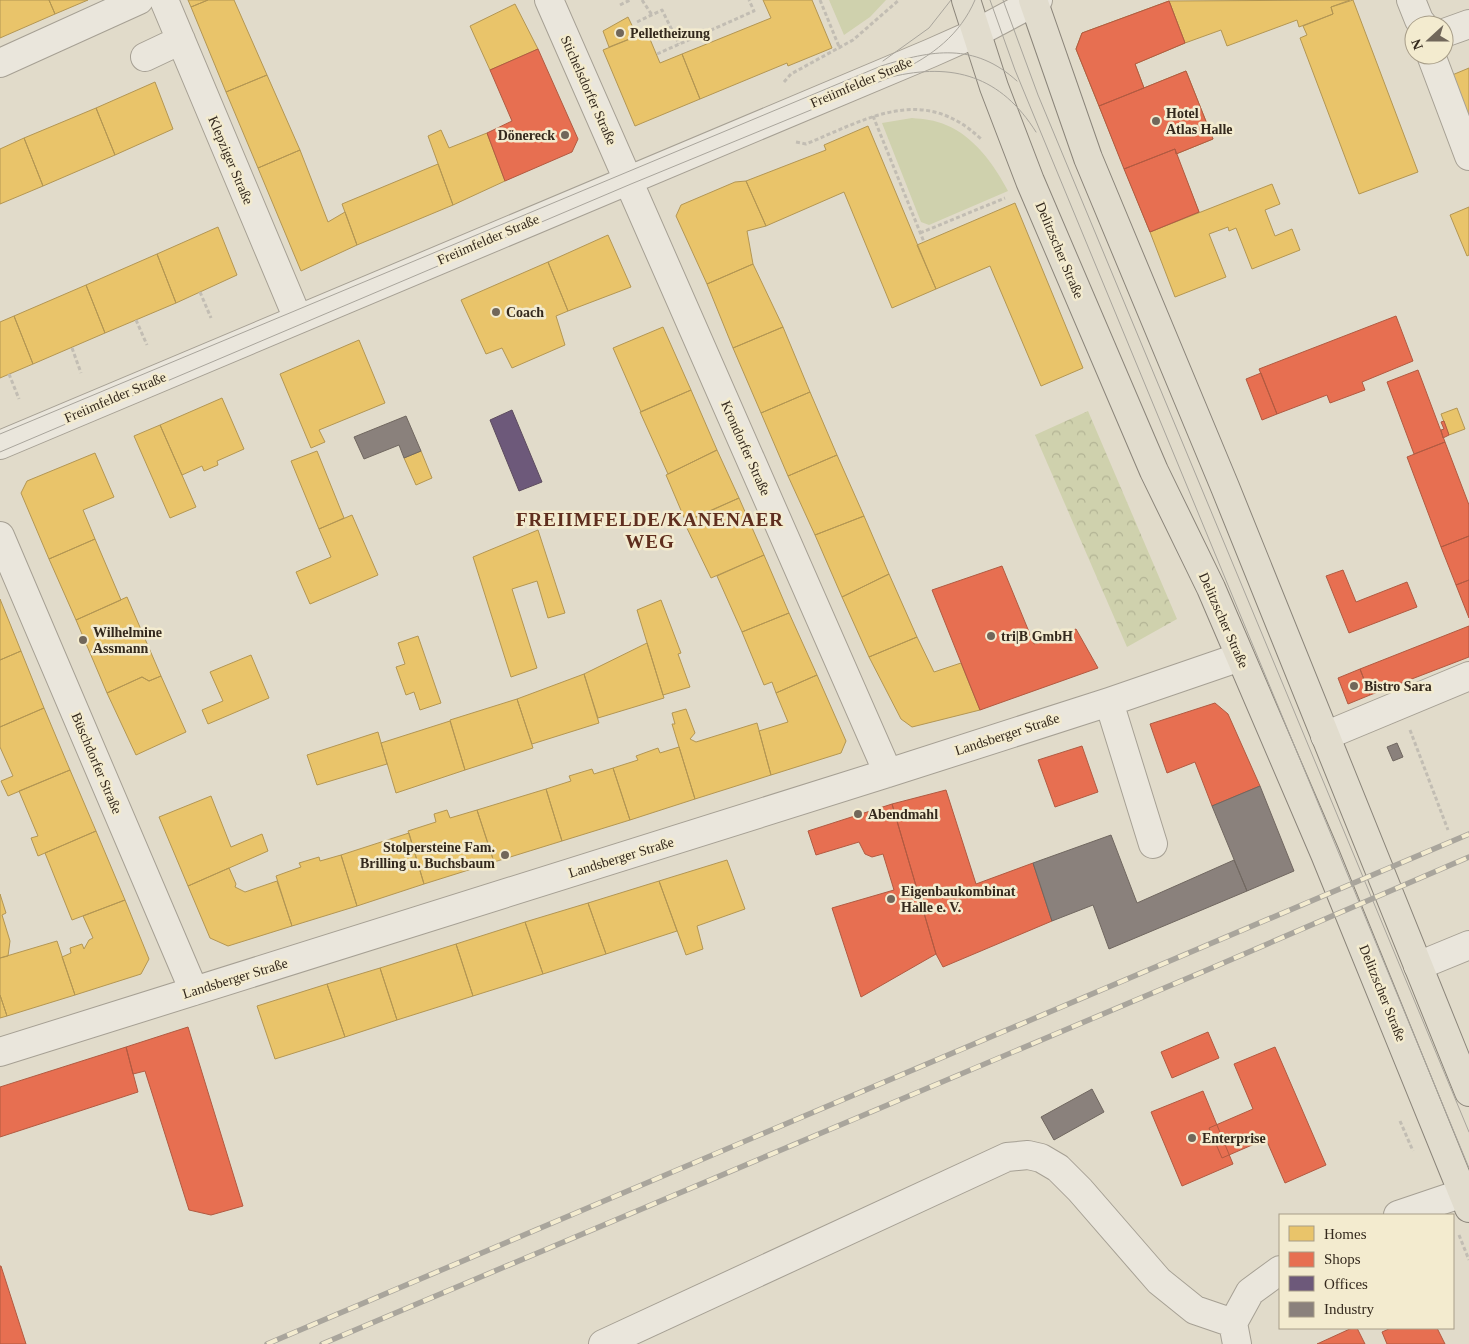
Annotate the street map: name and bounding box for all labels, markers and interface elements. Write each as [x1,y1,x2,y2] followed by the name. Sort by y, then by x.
[1404,15,1454,65] north arrow
[630,26,710,41] place label: Pelletheizung
[614,27,626,39] marker: Pelletheizung
[558,33,619,147] street label: Stichelsdorfer Straße
[1409,37,1426,52] text: N
[808,54,914,111] street label: Freiimfelder Straße
[1166,106,1233,137] place label: Hotel Atlas Halle
[205,114,256,207] street label: Klepziger Straße
[1150,115,1162,127] marker: Hotel Atlas Halle
[498,128,555,143] place label: Dönereck
[559,129,571,141] marker: Dönereck
[1033,200,1087,301] street label: Delitzscher Straße
[435,211,541,268] street label: Freiimfelder Straße
[506,305,544,320] place label: Coach
[490,306,502,318] marker: Coach
[62,369,168,426] street label: Freiimfelder Straße
[718,398,773,498] street label: Krondorfer Straße
[516,509,784,552] district label: FREIIMFELDE/KANENAER WEG
[1196,570,1251,670] street label: Delitzscher Straße
[93,625,162,656] place label: Wilhelmine Assmann
[1001,629,1073,644] place label: tri|B GmbH
[985,630,997,642] marker: tri|B GmbH
[77,634,89,646] marker: Wilhelmine Assmann
[1364,679,1432,694] place label: Bistro Sara
[1348,680,1360,692] marker: Bistro Sara
[68,710,125,816] street label: Büschdorfer Straße
[953,711,1061,758] street label: Landsberger Straße
[868,807,938,822] place label: Abendmahl
[852,808,864,820] marker: Abendmahl
[567,834,675,881] street label: Landsberger Straße
[360,840,495,871] place label: Stolpersteine Fam. Brilling u. Buchsbaum
[499,849,511,861] marker: Stolpersteine Fam. Brilling u. Buchsbaum
[901,884,1016,915] place label: Eigenbaukombinat Halle e. V.
[885,893,897,905] marker: Eigenbaukombinat Halle e. V.
[1356,943,1409,1044] street label: Delitzscher Straße
[181,955,289,1002] street label: Landsberger Straße
[1202,1131,1266,1146] place label: Enterprise
[1186,1132,1198,1144] marker: Enterprise
[1279,1214,1454,1329] legend
[1324,1226,1367,1242] text: Homes
[1324,1251,1361,1267] text: Shops
[1324,1276,1368,1292] text: Offices
[1324,1301,1374,1317] text: Industry

